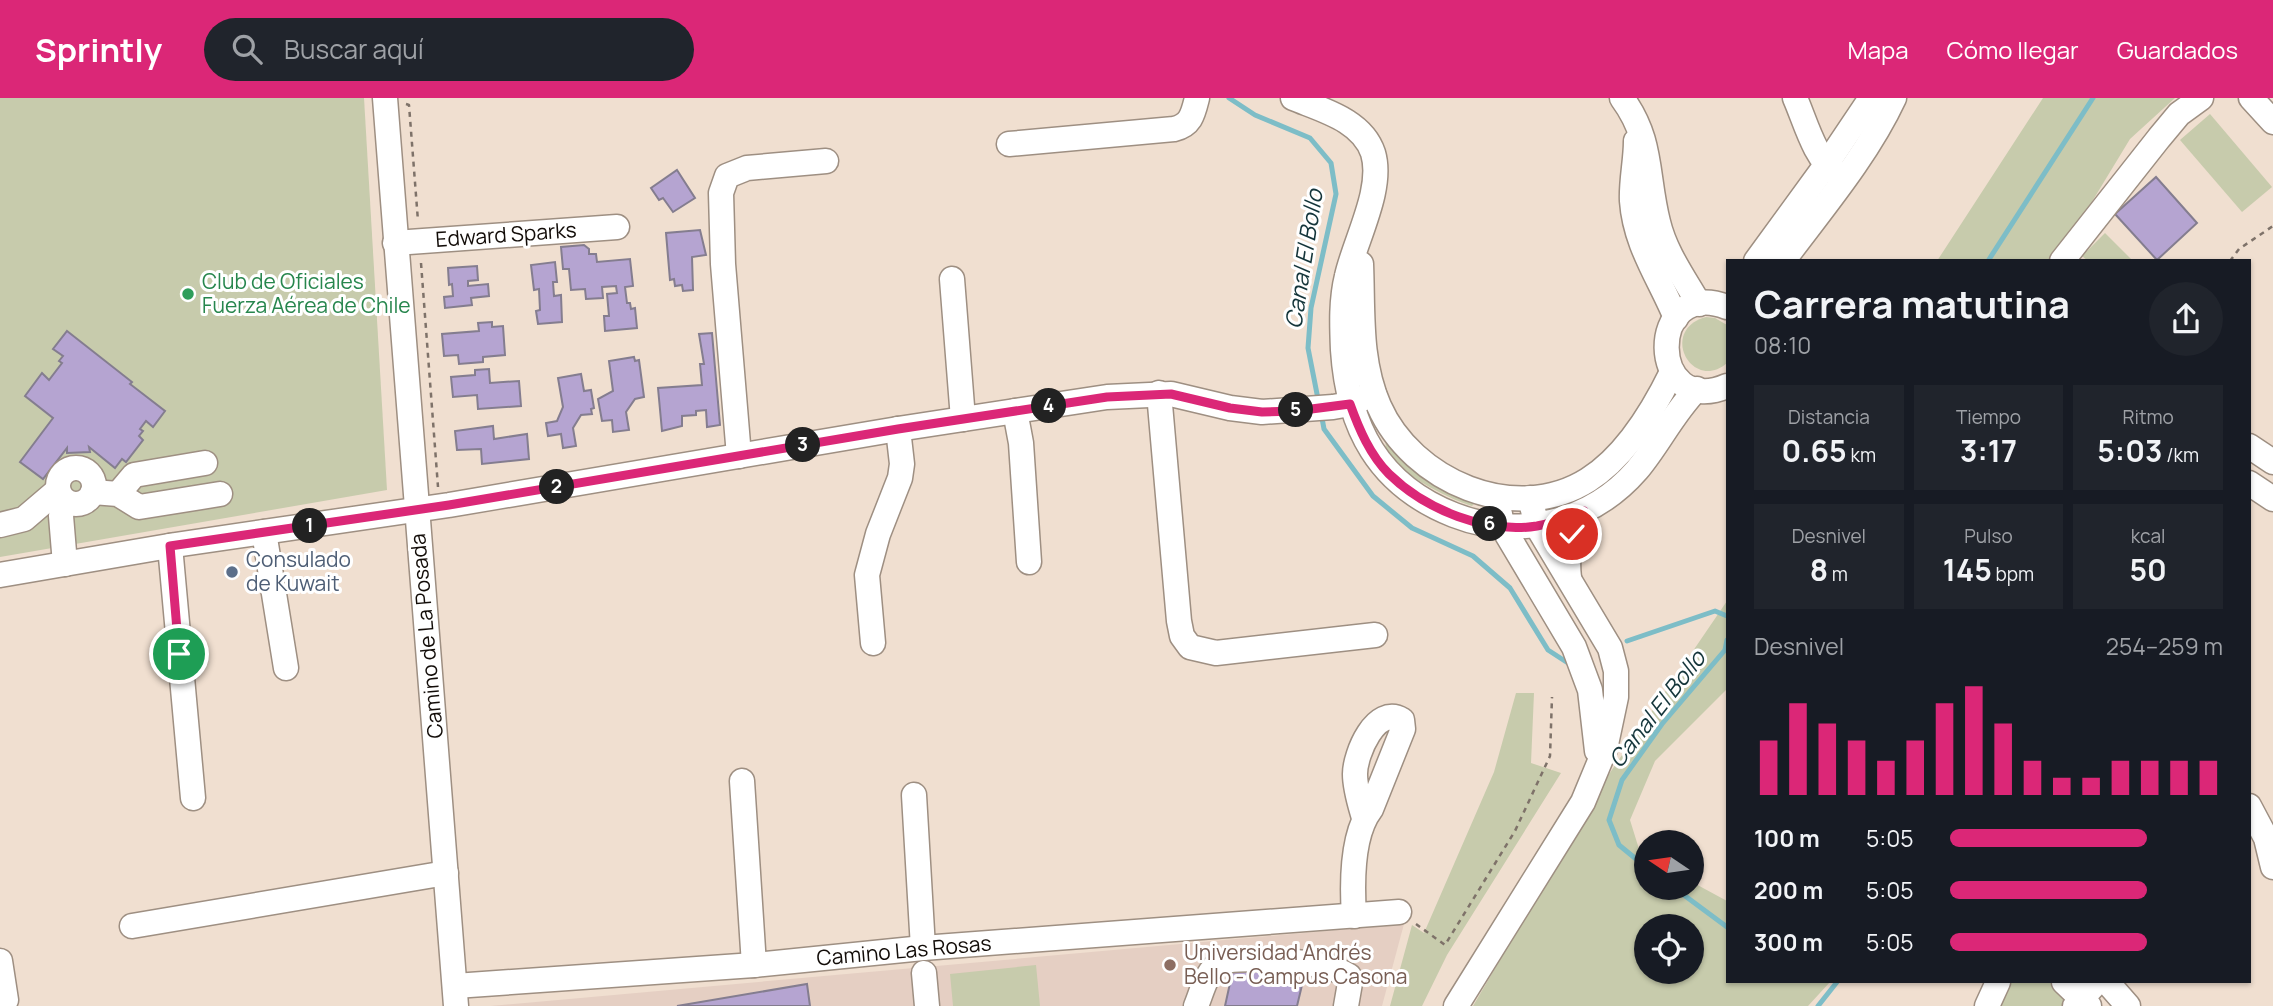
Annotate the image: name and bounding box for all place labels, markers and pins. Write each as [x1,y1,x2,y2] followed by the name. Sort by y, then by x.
[202,267,411,319] place label: Club de Oficiales Fuerza Aérea de Chile
[180,286,196,302] marker: Club de Oficiales Fuerza Aérea de Chile
[1032,388,1066,424] pin: 4
[1278,392,1314,428] pin: 5
[786,428,820,462] pin: 3
[540,470,574,504] pin: 2
[1542,504,1602,564] pin
[1472,506,1508,542] pin: 6
[292,508,328,544] pin: 1
[246,545,351,597] place label: Consulado de Kuwait
[224,564,240,580] marker: Consulado de Kuwait
[149,624,209,684] pin
[1184,938,1408,990] place label: Universidad Andrés Bello - Campus Casona
[1162,957,1178,973] marker: Universidad Andrés Bello - Campus Casona

